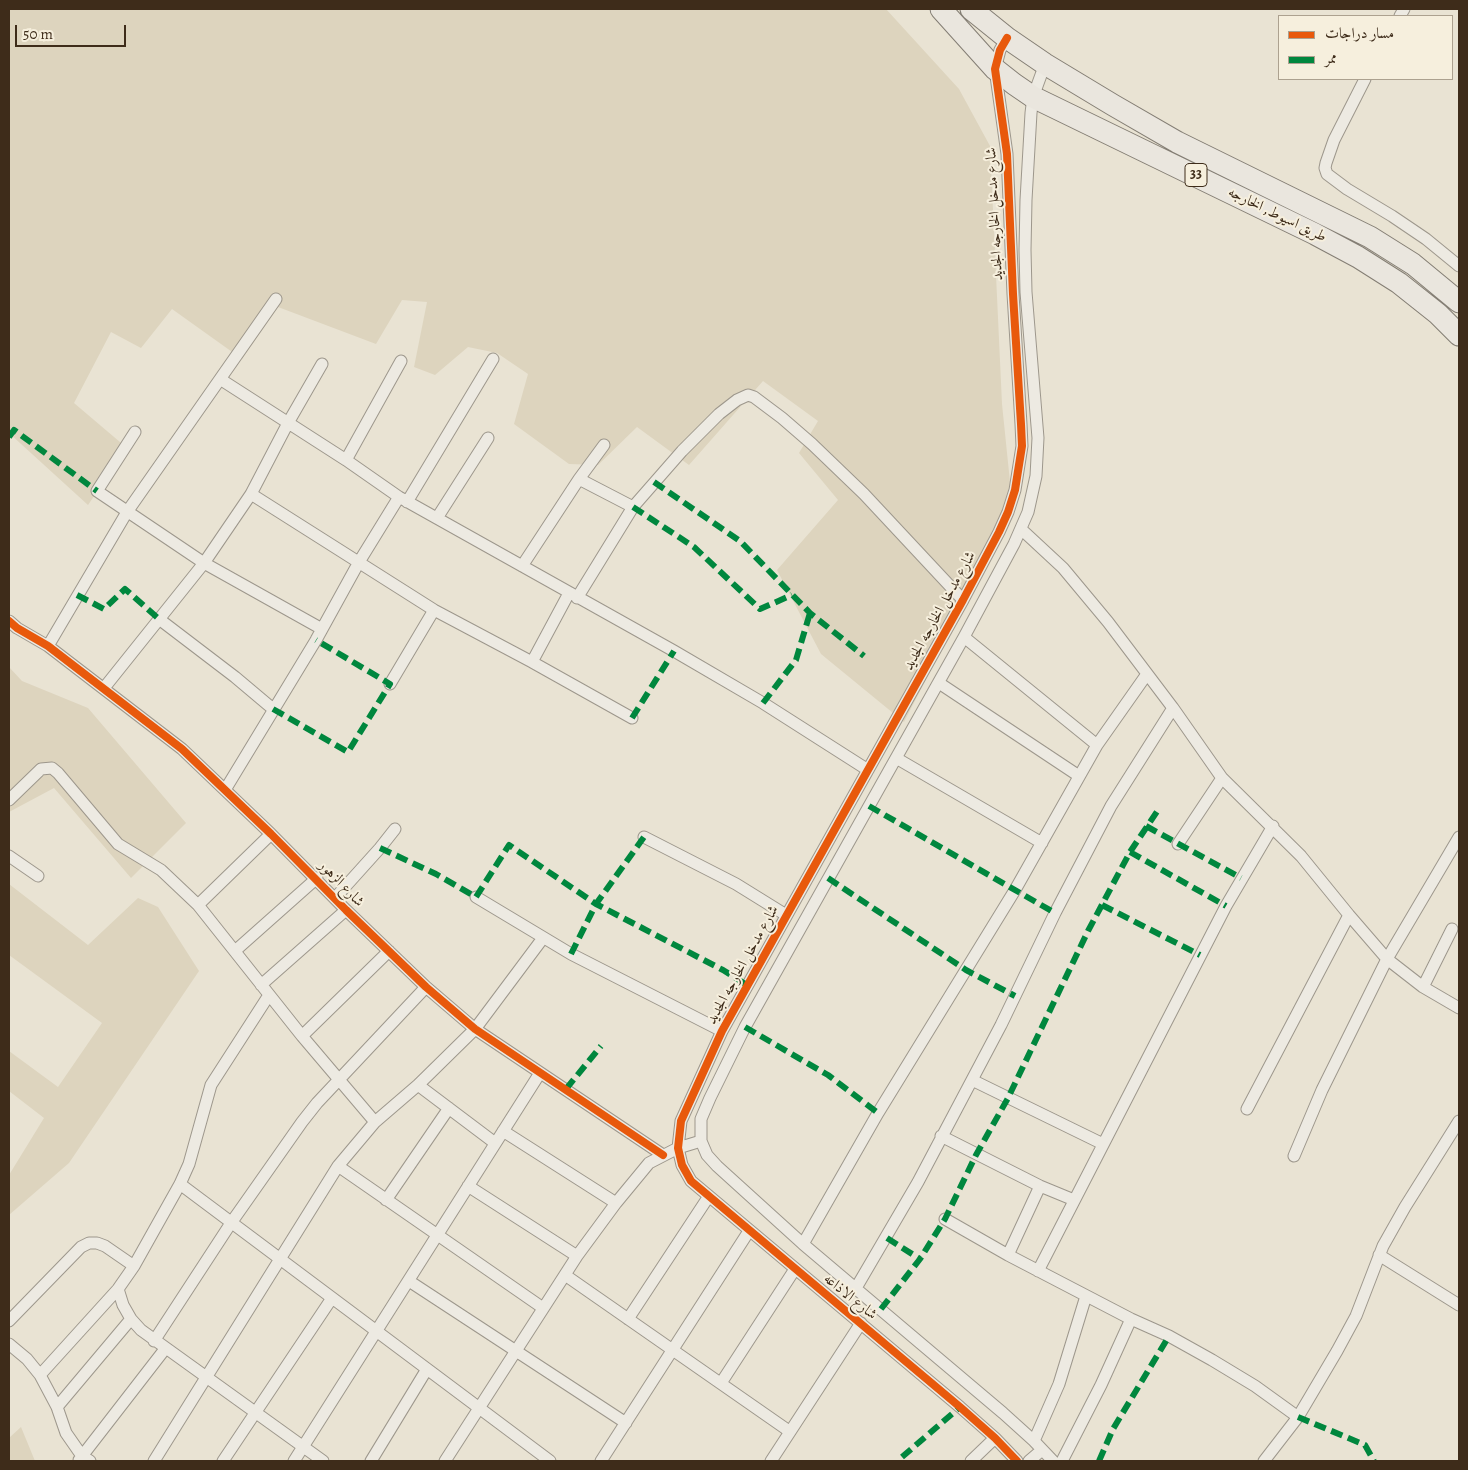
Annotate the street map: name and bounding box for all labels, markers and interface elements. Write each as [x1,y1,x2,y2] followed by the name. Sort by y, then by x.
[18,15,129,47] scale bar
[1278,15,1453,80] legend
[1325,23,1394,43] text: مسار دراجات
[23,24,53,44] text: 50 m
[1325,48,1337,68] text: ممر
[983,147,1007,281] street label: شارع مدخل الخارجه الجديد
[1185,164,1207,186] road number: 33
[1225,183,1329,247] street label: طريق اسيوط, الخارجه
[900,548,980,674] street label: شارع مدخل الخارجه الجديد
[314,857,368,911] street label: شارع الزهور
[703,902,783,1028] street label: شارع مدخل الخارجه الجديد
[820,1270,880,1324] street label: شارع الاذاعه

